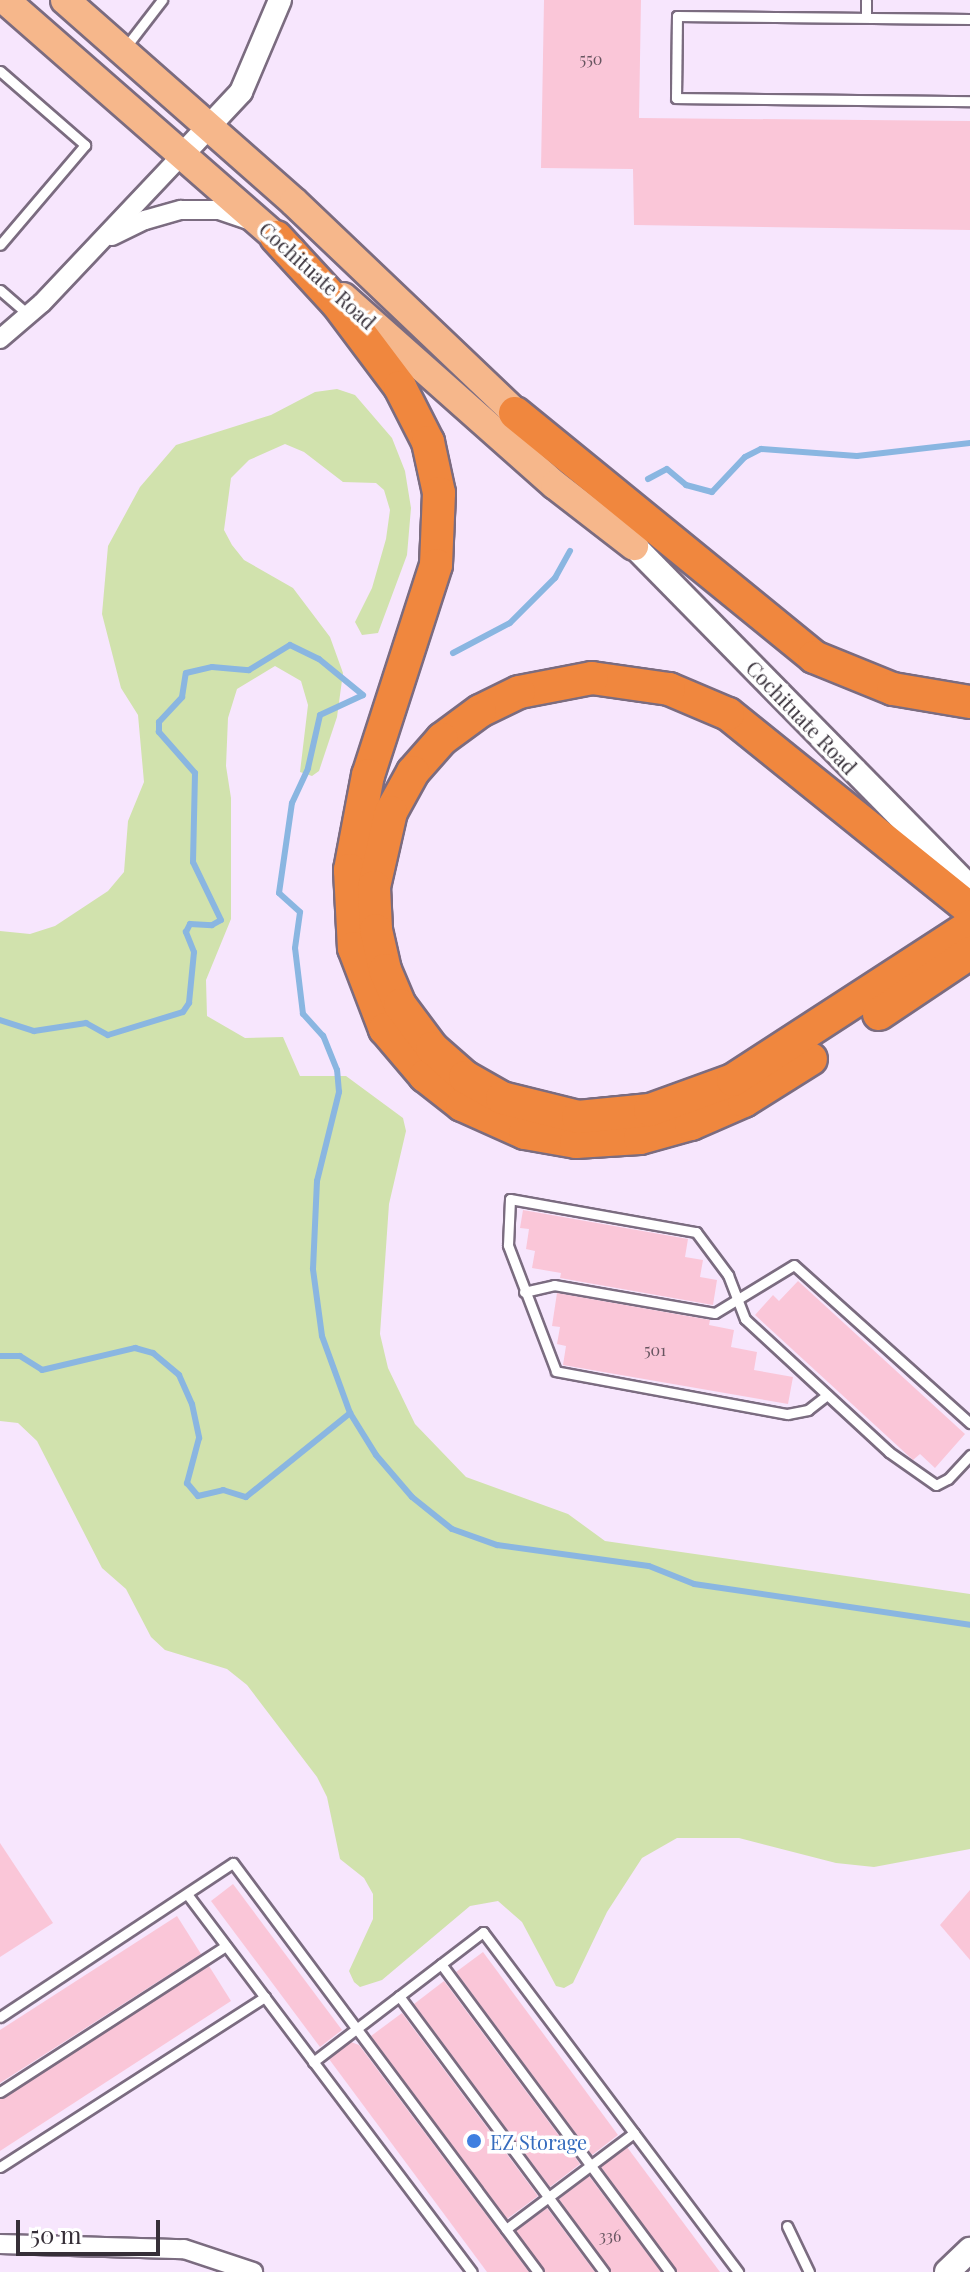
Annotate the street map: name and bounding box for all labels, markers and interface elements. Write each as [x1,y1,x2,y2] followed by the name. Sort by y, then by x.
[580,49,602,69] house number: 550
[255,216,381,334] street label: Cochituate Road
[742,655,862,779] street label: Cochituate Road
[644,1340,666,1360] house number: 501
[490,2129,587,2153] place label: EZ Storage
[465,2132,483,2150] marker: EZ Storage
[20,2204,164,2254] scale bar
[30,2218,82,2250] text: 50 m
[599,2226,621,2246] house number: 336

